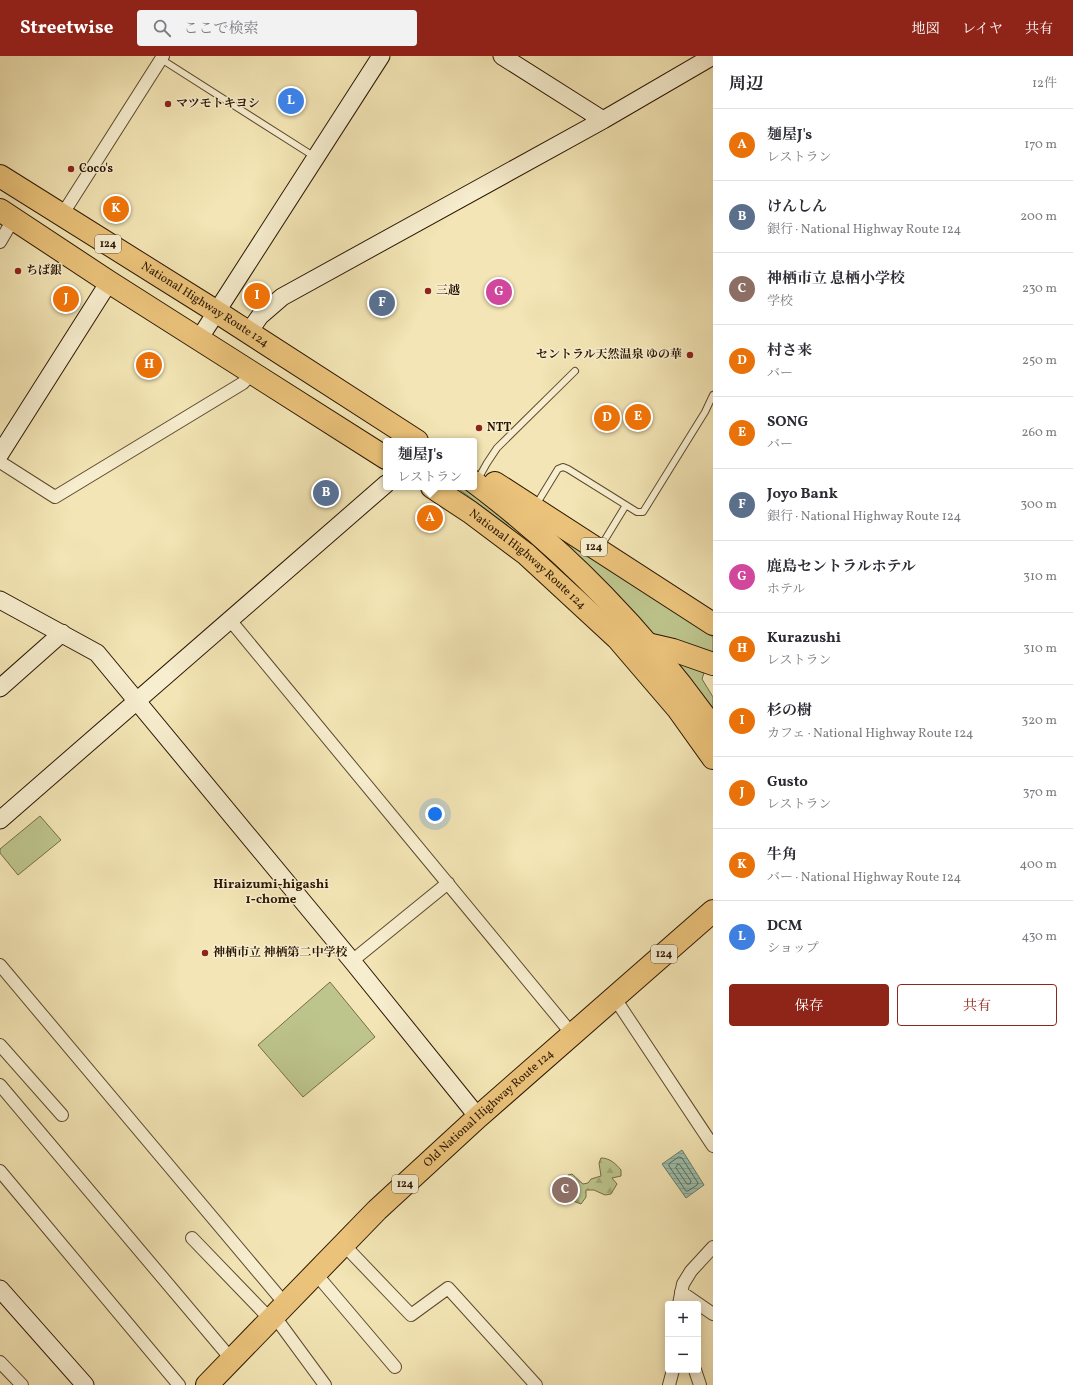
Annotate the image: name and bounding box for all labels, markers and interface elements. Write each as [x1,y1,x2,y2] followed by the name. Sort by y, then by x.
[137,10,417,46] search box
[20,15,113,41] text: Streetwise
[151,17,173,39] icon: search
[183,19,258,40] text: ここで検索
[912,20,940,39] text: 地図
[962,20,1003,39] text: レイヤ
[1025,20,1053,39] text: 共有
[729,73,763,96] text: 周辺
[1032,75,1057,93] text: 12件
[278,86,304,116] pin: L
[176,96,260,112] place label: マツモトキヨシ
[163,99,173,109] marker: マツモトキヨシ
[767,125,812,146] text: 麺屋J's
[737,136,747,154] text: A
[1024,136,1057,154] text: 170 m
[767,149,832,167] text: レストラン
[79,161,114,177] place label: Coco's
[66,164,76,174] marker: Coco's
[103,194,129,224] pin: K
[767,197,827,218] text: けんしん
[738,208,746,226] text: B
[1020,208,1057,226] text: 200 m
[767,221,961,239] text: 銀行 · National Highway Route 124
[95,235,121,253] road number: 124
[138,258,272,351] street label: National Highway Route 124
[26,263,62,279] place label: ちば銀
[13,266,23,276] marker: ちば銀
[767,269,905,290] text: 神栖市立 息栖小学校
[486,277,512,307] pin: G
[738,280,746,298] text: C
[1022,280,1057,298] text: 230 m
[244,281,270,311] pin: I
[436,283,460,299] place label: 三越
[53,284,79,314] pin: J
[423,286,433,296] marker: 三越
[369,288,395,318] pin: F
[767,293,793,311] text: 学校
[767,341,812,362] text: 村さ来
[536,347,682,363] place label: セントラル天然温泉 ゆの華
[136,350,162,380] pin: H
[685,350,695,360] marker: セントラル天然温泉 ゆの華
[737,352,747,370] text: D
[1022,352,1057,370] text: 250 m
[767,365,793,383] text: バー
[625,402,651,432] pin: E
[594,403,620,433] pin: D
[767,412,808,433] text: SONG
[487,420,512,436] place label: NTT
[474,423,484,433] marker: NTT
[738,424,746,442] text: E
[1022,424,1057,442] text: 260 m
[767,436,793,454] text: バー
[383,438,477,490] popup
[398,445,443,466] text: 麺屋J's
[398,469,462,487] text: レストラン
[313,478,339,508] pin: B
[767,484,838,505] text: Joyo Bank
[738,496,746,514] text: F
[1021,496,1057,514] text: 300 m
[417,503,443,533] pin: A
[465,506,589,613] street label: National Highway Route 124
[767,508,961,526] text: 銀行 · National Highway Route 124
[581,538,607,556] road number: 124
[767,557,916,578] text: 鹿島セントラルホテル
[737,568,747,586] text: G
[1023,568,1057,586] text: 310 m
[767,581,805,599] text: ホテル
[767,628,841,649] text: Kurazushi
[737,640,747,658] text: H
[1023,640,1057,658] text: 310 m
[767,652,832,670] text: レストラン
[767,701,812,722] text: 杉の樹
[740,712,744,730] text: I
[1022,712,1057,730] text: 320 m
[767,725,974,743] text: カフェ · National Highway Route 124
[767,772,808,793] text: Gusto
[740,784,744,802] text: J
[1023,784,1057,802] text: 370 m
[767,796,832,814] text: レストラン
[425,804,445,824] your location
[767,845,797,866] text: 牛角
[737,856,747,874] text: K
[1020,856,1057,874] text: 400 m
[767,869,961,887] text: バー · National Highway Route 124
[213,876,329,909] district label: Hiraizumi-higashi 1-chome
[767,916,802,937] text: DCM
[738,928,746,946] text: L
[1021,928,1057,946] text: 430 m
[767,940,819,958] text: ショップ
[213,945,347,961] place label: 神栖市立 神栖第二中学校
[651,945,677,963] road number: 124
[200,948,210,958] marker: 神栖市立 神栖第二中学校
[729,984,889,1026] button: 保存
[897,984,1057,1026] button: 共有
[420,1046,557,1171] street label: Old National Highway Route 124
[392,1175,418,1193] road number: 124
[552,1175,578,1205] pin: C
[665,1301,701,1373] map controls
[665,1301,701,1337] button: +
[665,1337,701,1373] button: −

